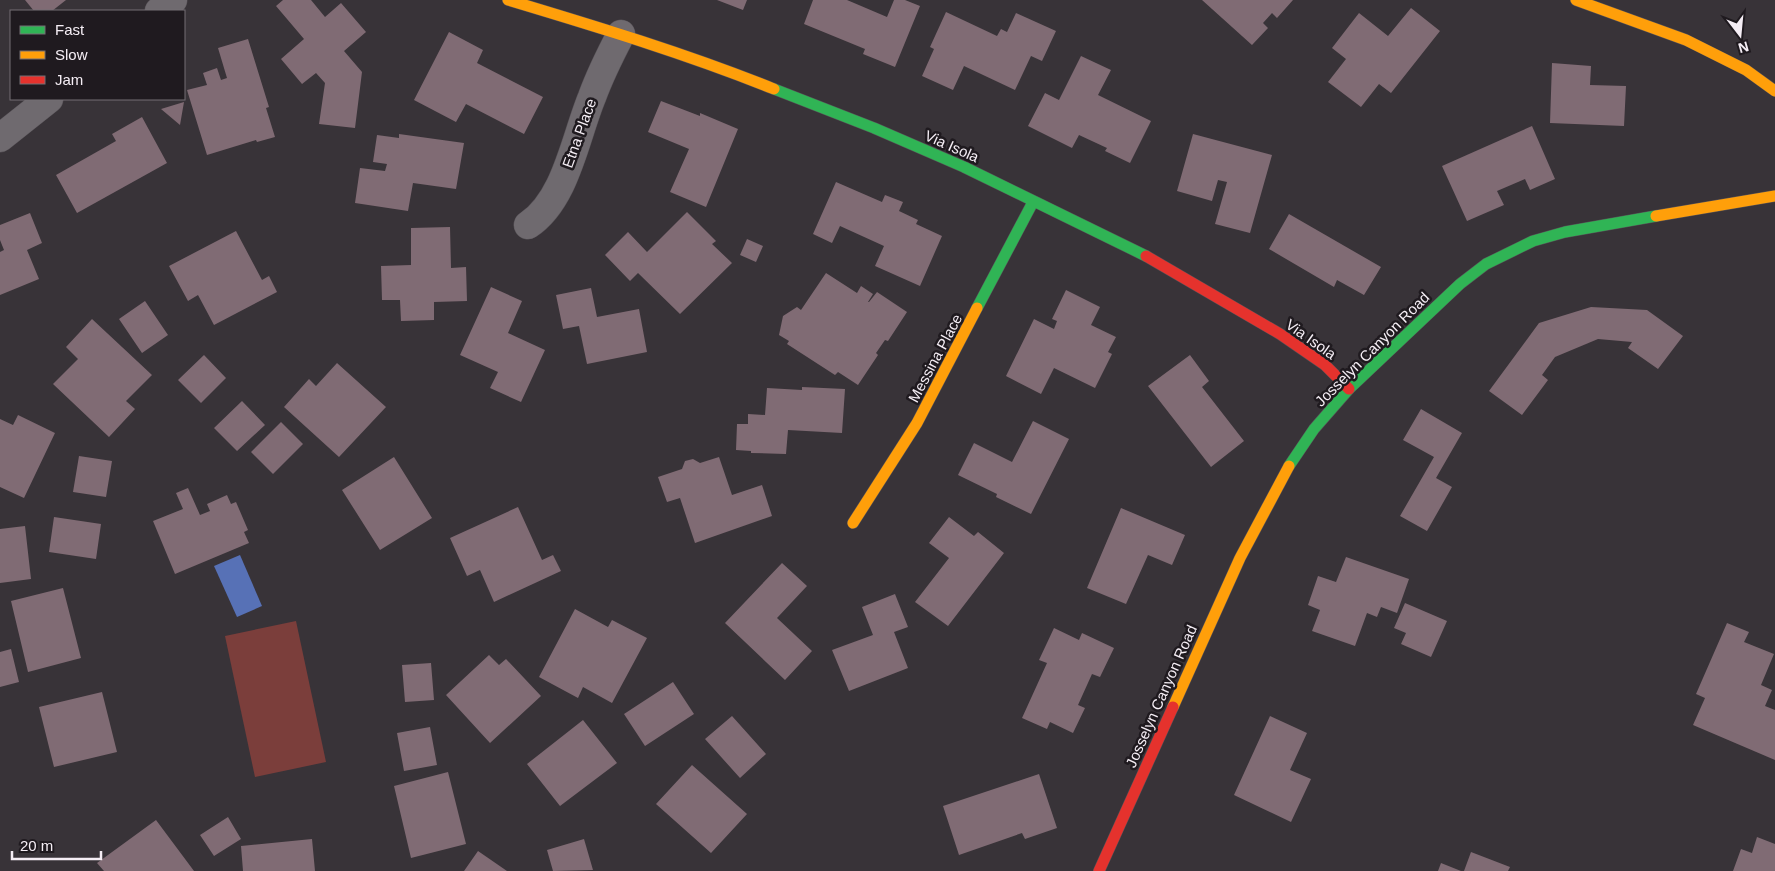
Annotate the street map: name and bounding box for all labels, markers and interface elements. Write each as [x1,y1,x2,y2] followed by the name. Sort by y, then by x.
[10,10,185,100] legend
[1715,10,1765,60] north arrow
[55,21,85,38] text: Fast
[1737,38,1751,57] text: N
[55,46,88,63] text: Slow
[55,71,83,88] text: Jam
[559,96,599,170] street label: Etna Place
[922,127,982,166] street label: Via Isola
[1311,288,1433,410] street label: Josselyn Canyon Road
[905,311,965,405] street label: Messina Place
[1283,316,1340,363] street label: Via Isola
[1122,622,1200,770] street label: Josselyn Canyon Road
[12,828,101,860] scale bar
[20,837,53,854] text: 20 m

